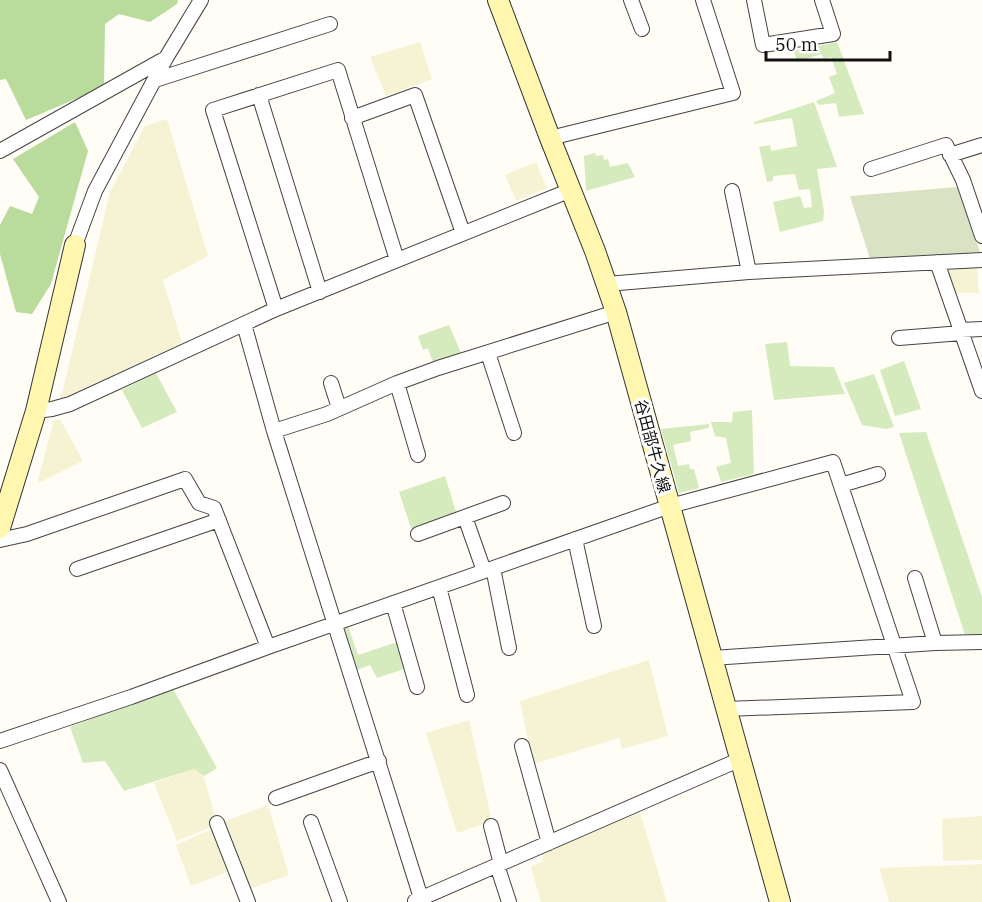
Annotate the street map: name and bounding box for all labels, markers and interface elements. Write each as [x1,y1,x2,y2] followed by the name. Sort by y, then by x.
[766,24,890,62] scale bar
[775,33,818,56] text: 50 m
[631,397,675,495] street label: 谷田部牛久線

